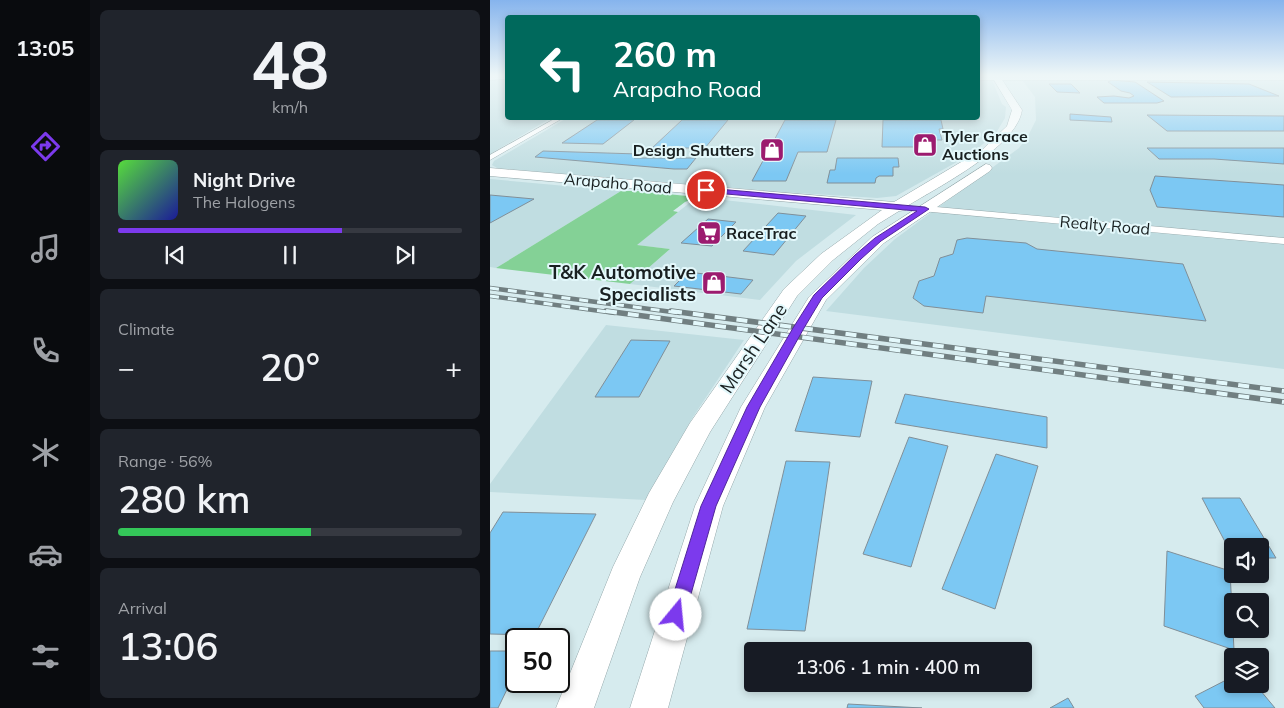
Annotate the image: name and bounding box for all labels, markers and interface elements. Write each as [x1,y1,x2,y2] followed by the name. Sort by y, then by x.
[251,24,329,105] text: 48
[613,32,717,76] text: 260 m
[16,34,74,62] text: 13:05
[530,35,595,100] icon: left
[613,75,762,103] text: Arapaho Road
[272,97,308,117] text: km/h
[942,126,1028,164] place label: Tyler Grace Auctions
[28,129,63,164] icon: directions
[912,132,938,158] shop icon: Tyler Grace Auctions
[759,137,785,163] shop icon: Design Shutters
[633,140,754,160] place label: Design Shutters
[193,168,295,192] text: Night Drive
[563,168,673,198] street label: Arapaho Road
[685,169,727,211] pin
[692,176,720,204] icon: arrive
[193,192,295,212] text: The Halogens
[1059,211,1151,239] street label: Realty Road
[696,220,722,246] supermarket icon: RaceTrac
[726,223,797,243] place label: RaceTrac
[28,231,63,266] icon: music
[161,241,189,269] icon: previous
[276,241,304,269] icon: pause
[391,241,419,269] icon: next
[549,260,696,306] place label: T&K Automotive Specialists
[701,270,727,296] shop icon: T&K Automotive Specialists
[714,298,792,398] street label: Marsh Lane
[118,319,174,339] text: Climate
[28,333,63,368] icon: phone
[260,343,320,391] text: 20°
[118,350,135,385] text: −
[445,350,462,385] text: +
[28,435,63,470] icon: climate
[118,451,213,471] text: Range · 56%
[118,475,251,523] text: 280 km
[28,537,63,572] icon: car
[1224,538,1269,693] map controls
[1224,538,1269,583] button: sound
[649,588,701,640] position arrow
[1224,593,1269,638] button: search
[118,598,167,618] text: Arrival
[118,622,218,670] text: 13:06
[505,628,570,693] speed limit sign: 50
[28,639,63,674] icon: filters
[1224,648,1269,693] button: layers
[795,655,981,679] text: 13:06 · 1 min · 400 m

